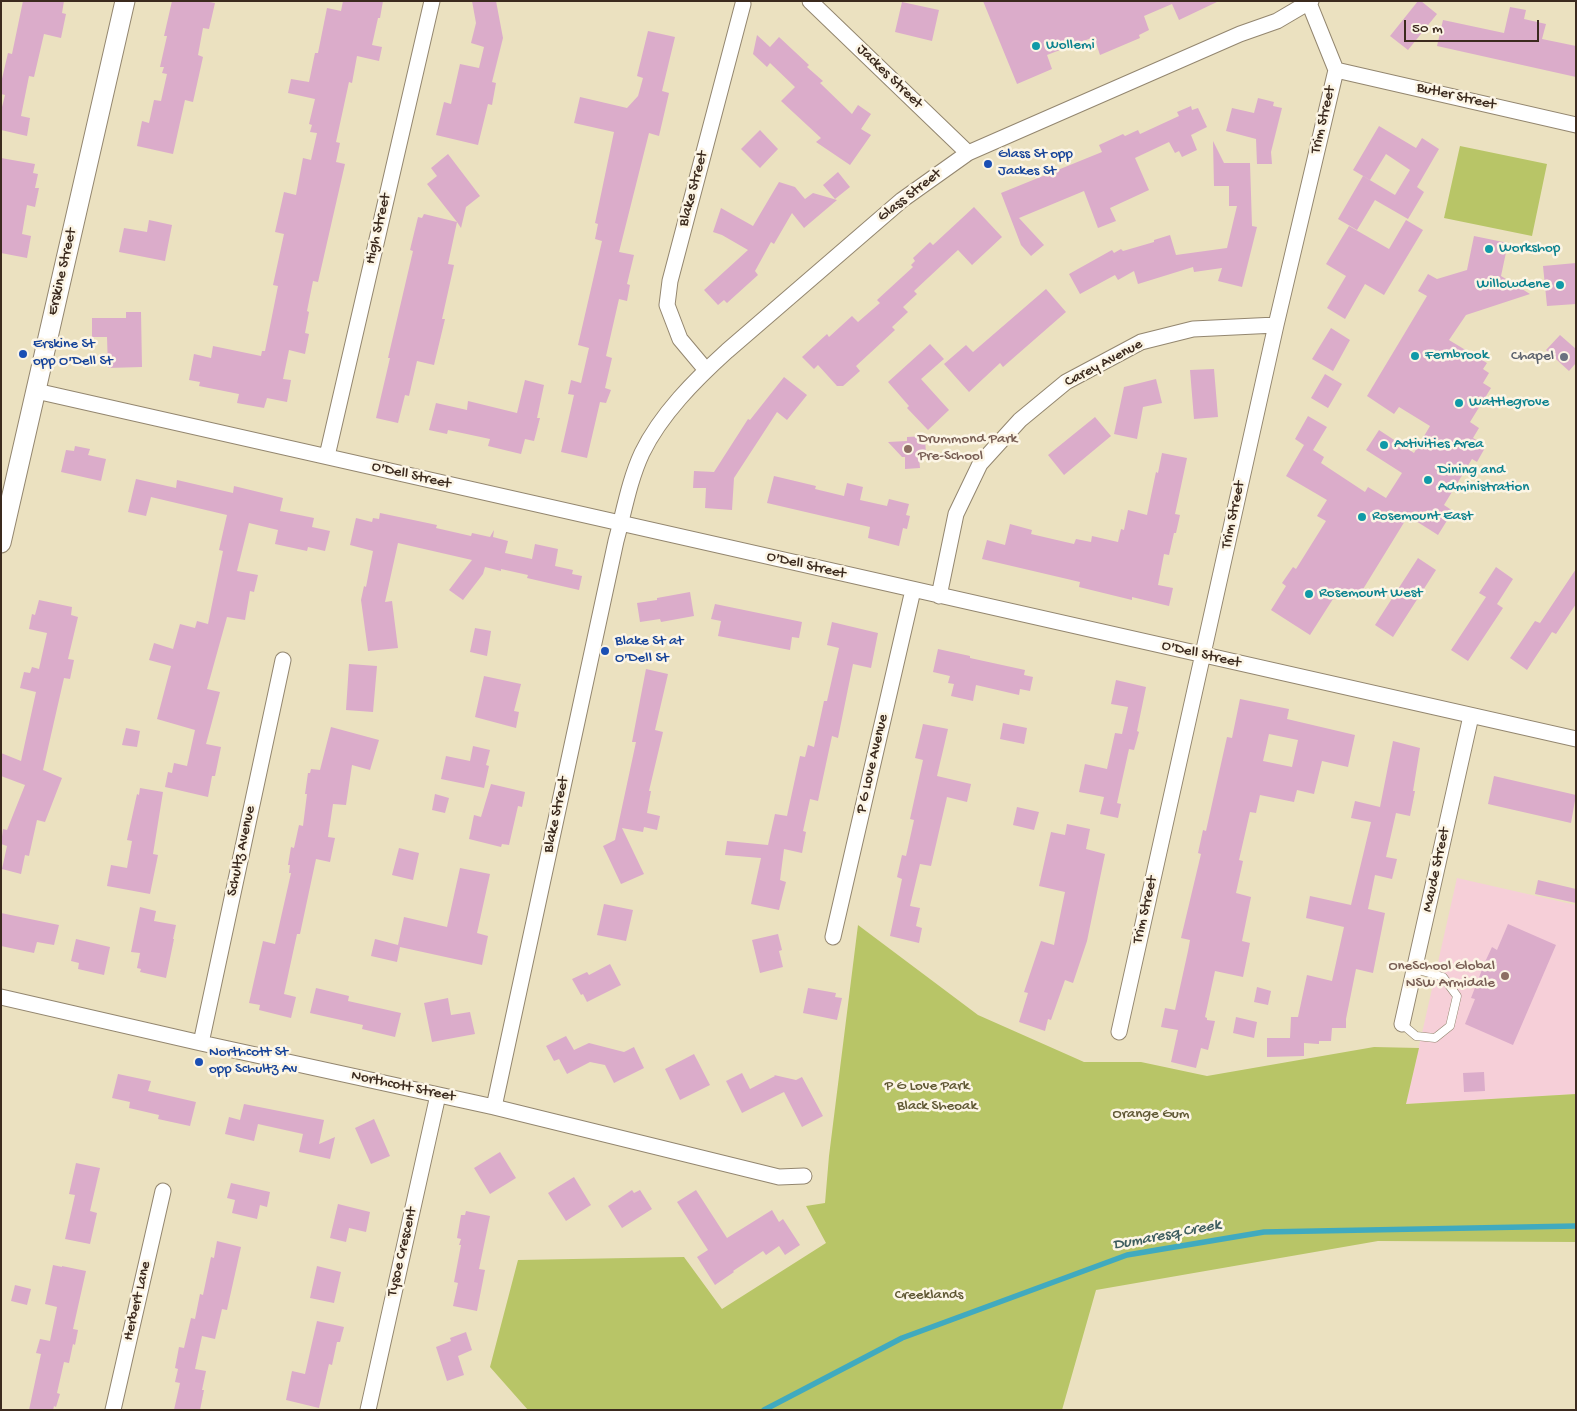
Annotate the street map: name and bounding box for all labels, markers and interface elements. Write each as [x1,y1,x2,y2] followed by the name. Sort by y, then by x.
[1407,10,1542,42] scale bar
[1412,20,1443,38] text: 50 m
[1046,37,1095,55] place label: Wollemi
[1030,40,1042,52] marker: Wollemi
[852,41,926,113] street label: Jackes Street
[1415,79,1497,115] street label: Butler Street
[1308,85,1340,155] street label: Trim Street
[998,146,1073,181] place label: Glass St opp Jackes St
[675,149,713,229] street label: Blake Street
[982,158,994,170] marker: Glass St opp Jackes St
[875,166,945,226] street label: Glass Street
[362,192,396,266] street label: High Street
[44,227,82,317] street label: Erskine Street
[1499,240,1560,258] place label: Workshop
[1483,243,1495,255] marker: Workshop
[1477,276,1550,294] place label: Willowdene
[1554,279,1566,291] marker: Willowdene
[33,336,113,371] place label: Erskine St opp O'Dell St
[1062,336,1146,392] street label: Carey Avenue
[1425,347,1488,365] place label: Fernbrook
[17,348,29,360] marker: Erskine St opp O'Dell St
[1511,348,1554,366] place label: Chapel
[1409,350,1421,362] marker: Fernbrook
[1558,351,1570,363] marker: Chapel
[1469,394,1549,412] place label: Wattlegrove
[1453,397,1465,409] marker: Wattlegrove
[918,431,1017,466] place label: Drummond Park Pre-School
[1394,436,1484,454] place label: Activities Area
[1378,439,1390,451] marker: Activities Area
[902,443,914,455] marker: Drummond Park Pre-School
[370,458,452,494] street label: O'Dell Street
[1438,462,1529,497] place label: Dining and Administration
[1422,474,1434,486] marker: Dining and Administration
[1218,480,1250,550] street label: Trim Street
[1372,508,1473,526] place label: Rosemount East
[1356,511,1368,523] marker: Rosemount East
[765,548,847,584] street label: O'Dell Street
[1319,585,1422,603] place label: Rosemount West
[1303,588,1315,600] marker: Rosemount West
[615,633,683,668] place label: Blake St at O'Dell St
[1160,637,1242,673] street label: O'Dell Street
[599,645,611,657] marker: Blake St at O'Dell St
[853,713,893,815] street label: P G Love Avenue
[540,775,574,855] street label: Blake Street
[224,804,260,898] street label: Schultz Avenue
[1419,826,1455,914] street label: Maude Street
[1130,875,1162,945] street label: Trim Street
[1388,958,1495,993] place label: OneSchool Global NSW Armidale
[1499,970,1511,982] marker: OneSchool Global NSW Armidale
[209,1044,297,1079] place label: Northcott St opp Schultz Av
[193,1056,205,1068] marker: Northcott St opp Schultz Av
[349,1067,457,1107] street label: Northcott Street
[885,1078,969,1096] park label: P G Love Park
[897,1098,977,1116] park label: Black Sheoak
[1113,1106,1189,1124] park label: Orange Gum
[384,1206,422,1298] street label: Tysoe Crescent
[1112,1216,1222,1256] water label: Dumaresq Creek
[120,1260,156,1342] street label: Herbert Lane
[895,1287,963,1305] park label: Creeklands

